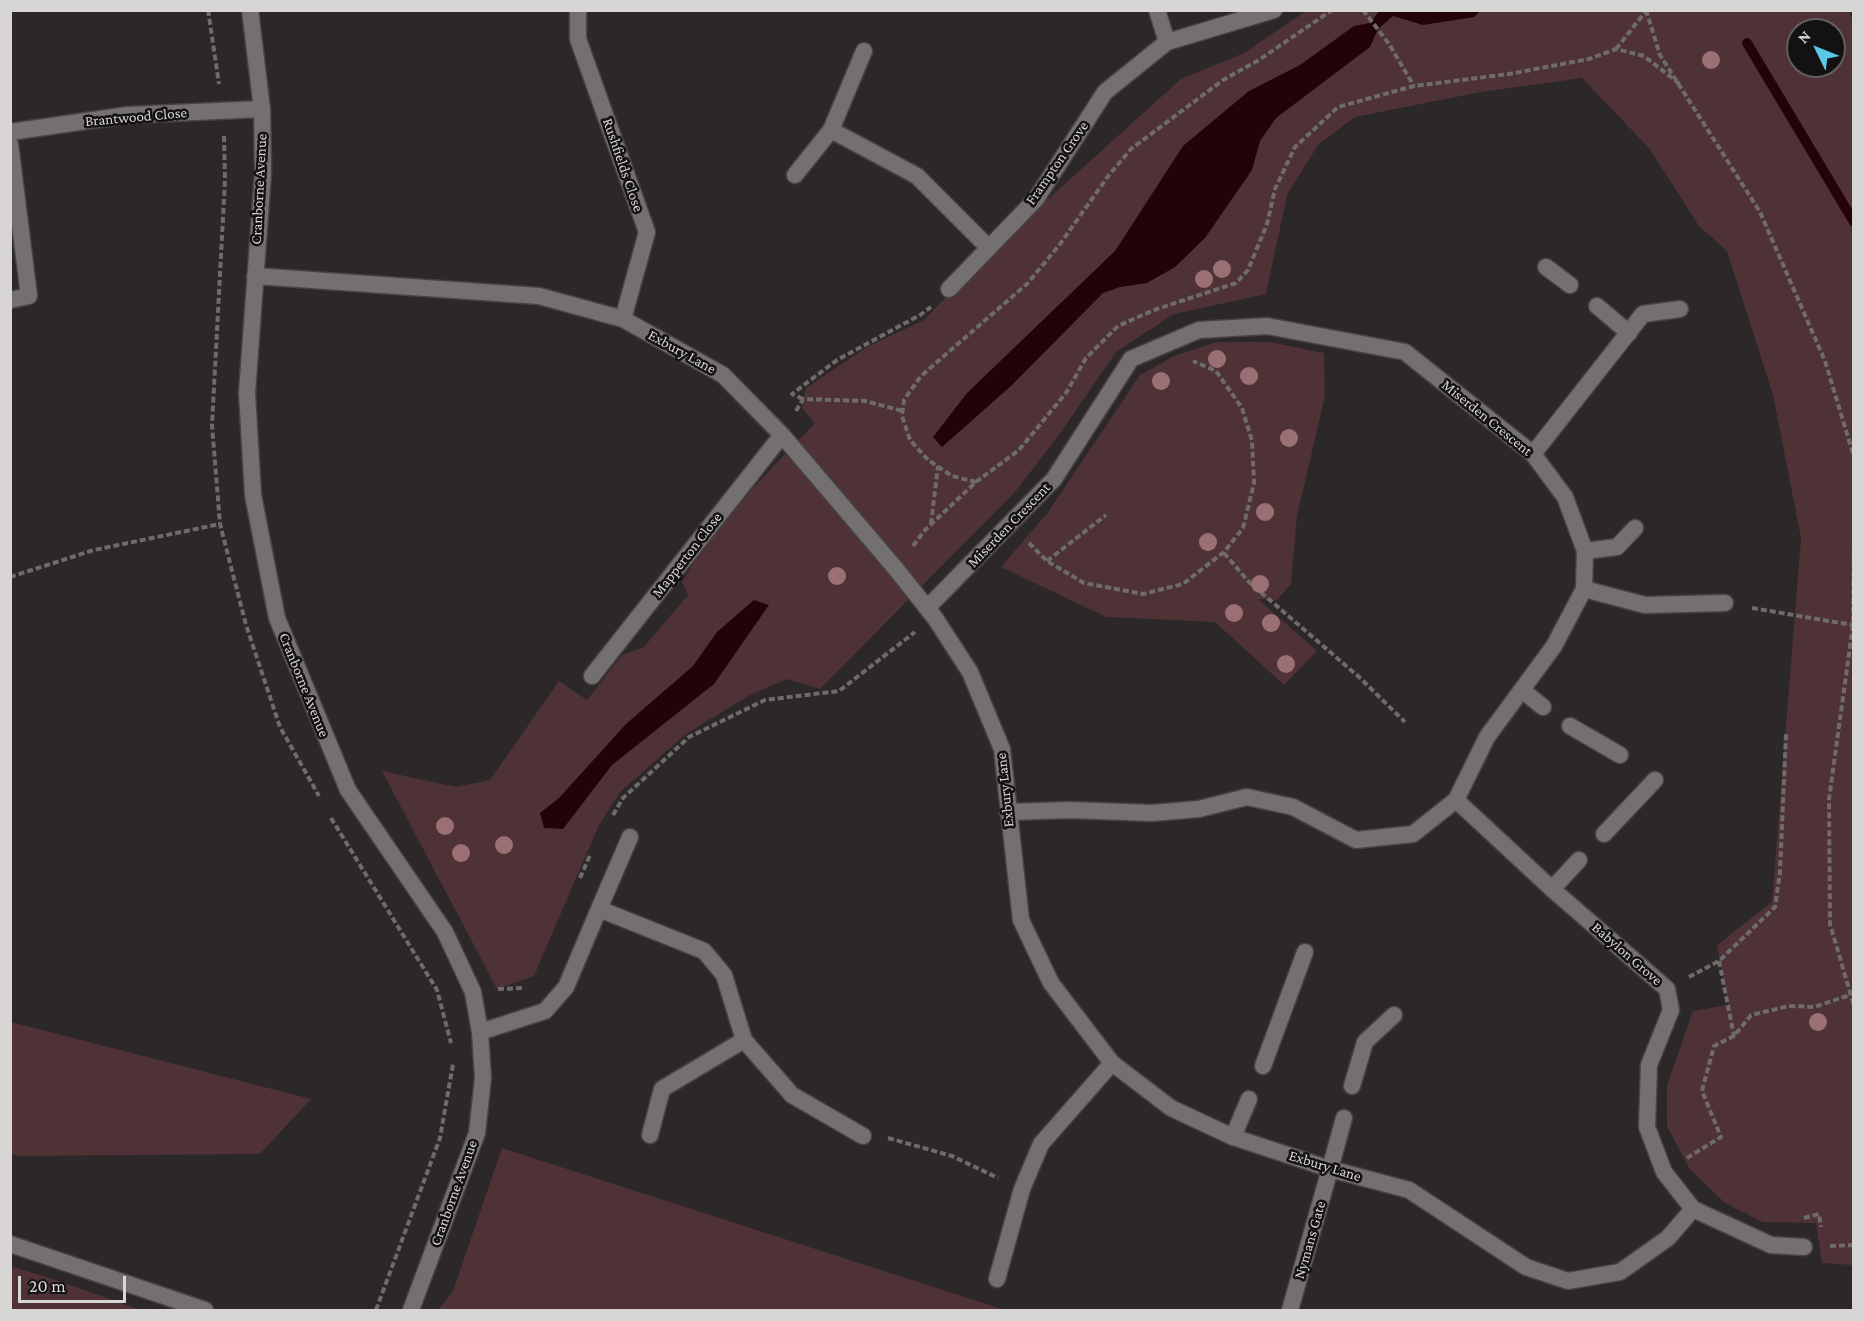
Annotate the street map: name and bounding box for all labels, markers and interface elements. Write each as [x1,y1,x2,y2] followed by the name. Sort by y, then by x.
[1786,18,1846,78] north arrow
[1794,27,1814,47] text: N
[84,104,188,130] street label: Brantwood Close
[599,116,647,214] street label: Rushfields Close
[1022,118,1092,208] street label: Frampton Grove
[247,133,271,245] street label: Cranborne Avenue
[645,326,719,378] street label: Exbury Lane
[1438,376,1536,460] street label: Miserden Crescent
[964,479,1054,571] street label: Miserden Crescent
[648,509,726,601] street label: Mapperton Close
[275,630,333,740] street label: Cranborne Avenue
[992,752,1018,828] street label: Exbury Lane
[1588,919,1666,989] street label: Babylon Grove
[427,1138,481,1248] street label: Cranborne Avenue
[1287,1146,1363,1186] street label: Exbury Lane
[1290,1199,1330,1281] street label: Nymans Gate
[21,1264,129,1302] scale bar
[29,1276,66,1296] text: 20 m

